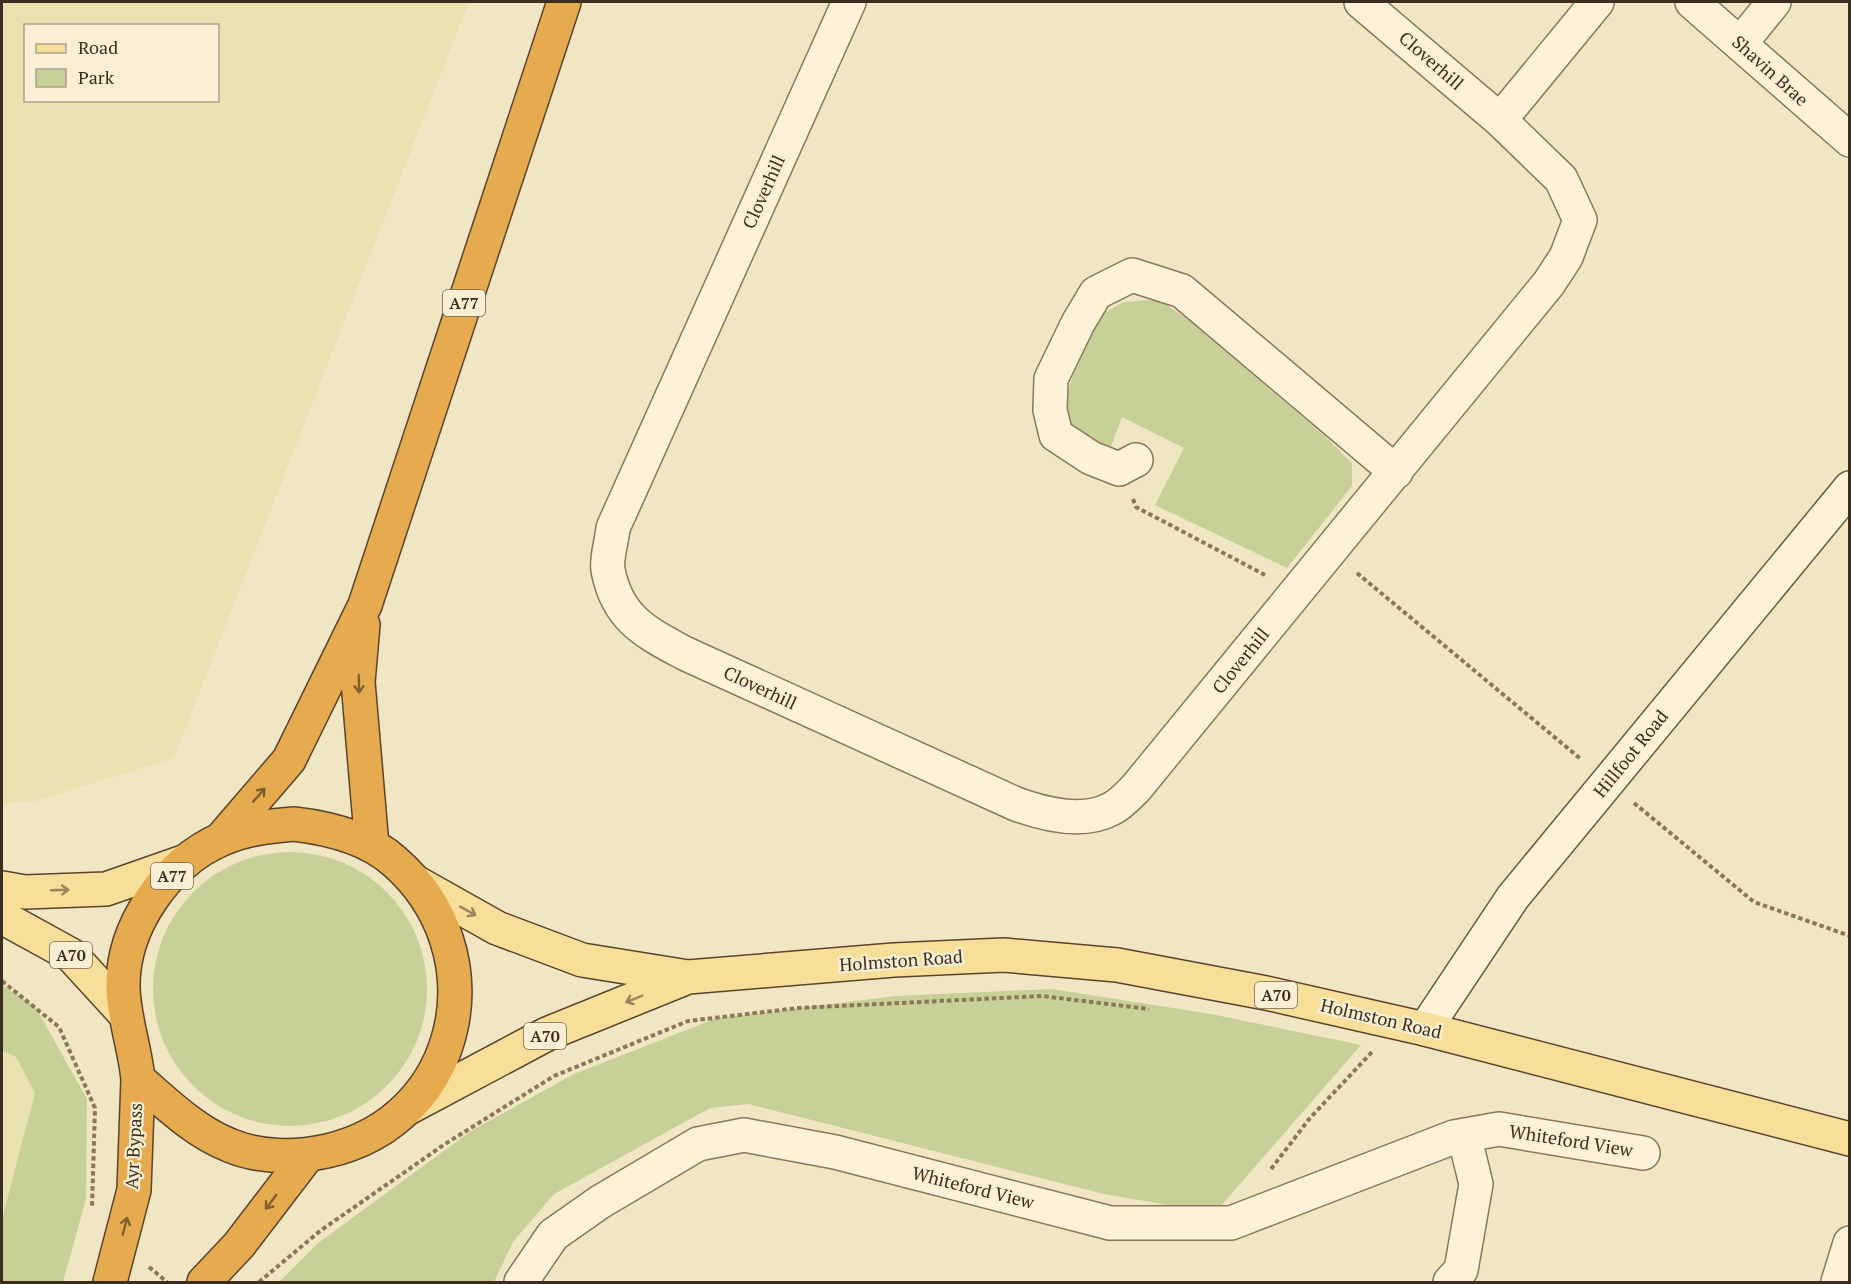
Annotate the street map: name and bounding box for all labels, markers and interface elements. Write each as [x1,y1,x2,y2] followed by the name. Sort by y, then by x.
[24,24,219,102] legend
[1394,26,1469,95] street label: Cloverhill
[1727,30,1814,111] street label: Shavin Brae
[78,35,118,59] text: Road
[78,65,115,89] text: Park
[736,151,790,232] street label: Cloverhill
[443,290,485,316] road number: A77
[1206,622,1274,698] street label: Cloverhill
[720,660,801,715] street label: Cloverhill
[353,674,365,694] one-way arrow
[1588,705,1673,802] street label: Hillfoot Road
[252,788,266,803] one-way arrow
[151,863,193,889] road number: A77
[49,885,69,896] one-way arrow
[459,906,476,918] one-way arrow
[50,942,92,968] road number: A70
[838,944,963,976] street label: Holmston Road
[1255,982,1297,1008] road number: A70
[1318,992,1444,1044] street label: Holmston Road
[625,994,644,1005] one-way arrow
[524,1023,566,1049] road number: A70
[119,1102,147,1190] street label: Ayr Bypass
[1508,1118,1636,1162] street label: Whiteford View
[910,1160,1038,1214] street label: Whiteford View
[265,1194,278,1210] one-way arrow
[119,1217,131,1236] one-way arrow

